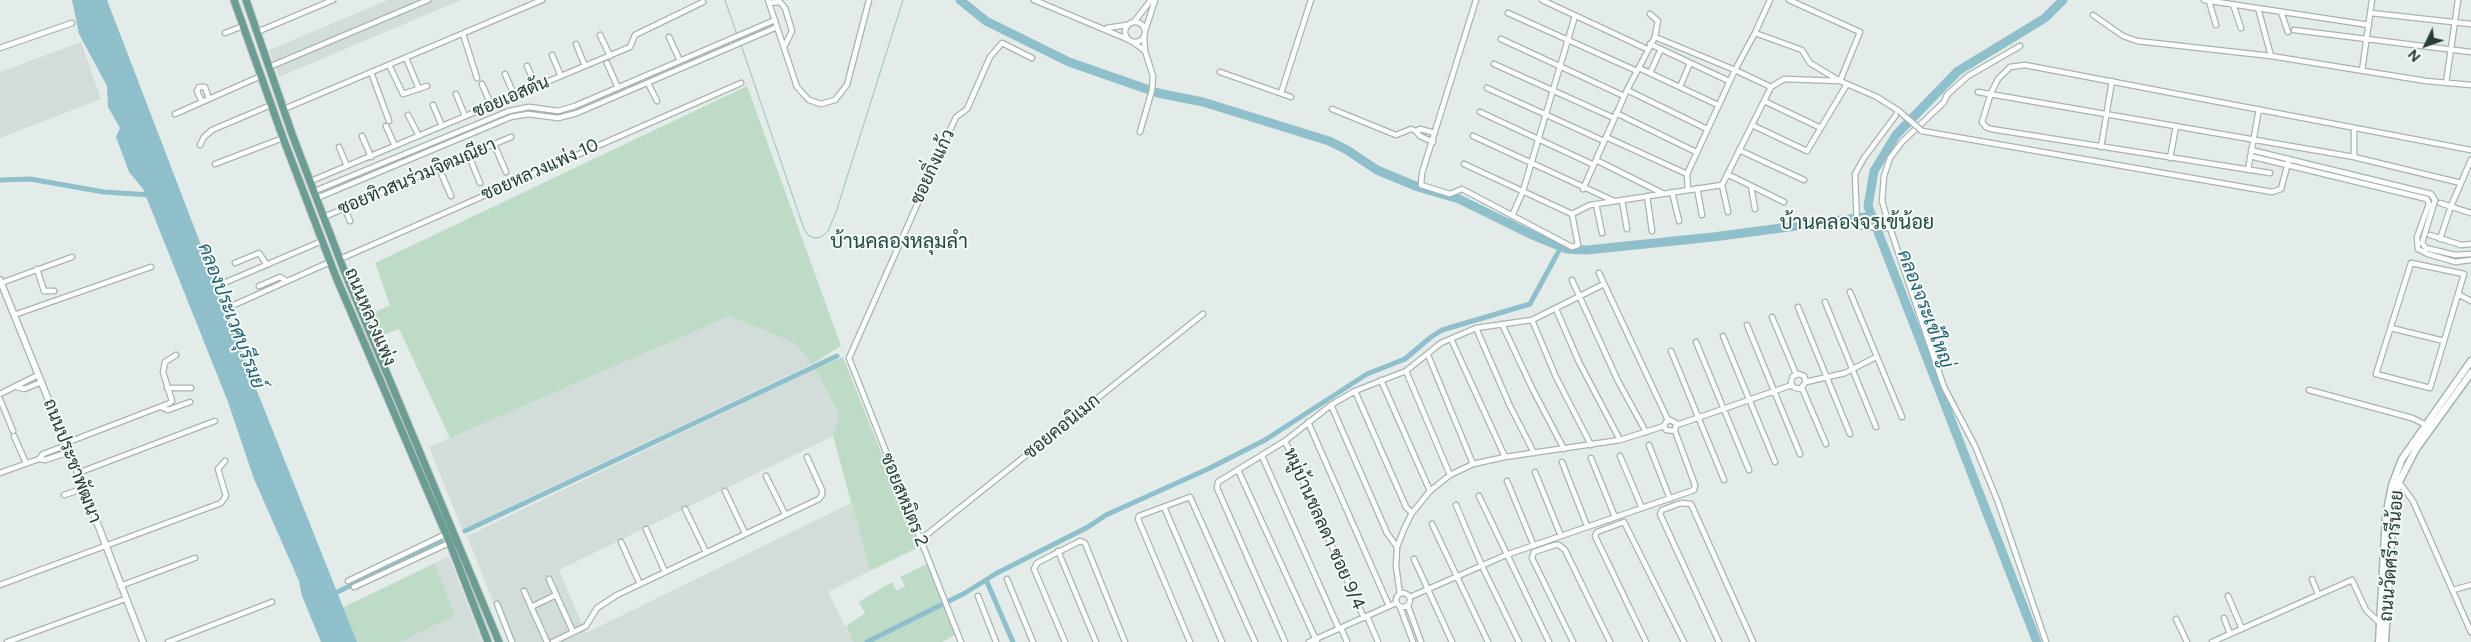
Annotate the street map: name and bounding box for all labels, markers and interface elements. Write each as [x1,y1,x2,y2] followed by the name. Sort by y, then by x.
[2401,20,2451,70] north arrow
[2405,46,2424,65] text: N
[470,71,552,123] street label: ซอยเอสตัน
[906,126,960,208] street label: ซอยกิ่งแก้ว
[335,134,499,220] street label: ซอยทิวสนร่วมจิตมณียา
[478,134,602,206] street label: ซอยหลวงแพ่ง 10
[1780,211,1934,235] district label: บ้านคลองจรเข้น้อย
[830,230,968,254] district label: บ้านคลองหลุมลำ
[193,240,269,392] water label: คลองประเวศบุรีรมย์
[1892,247,1958,371] water label: คลองจระเข้ใหญ่
[340,265,400,369] street label: ถนนหลวงแพ่ง
[1020,390,1104,464] street label: ซอยคอนิเมก
[38,396,106,526] street label: ถนนประชาพัฒนา
[1279,445,1369,613] street label: หมู่บ้านชลลดา ซอย 9/4
[875,450,933,550] street label: ซอยสหมิตร 2
[2375,489,2409,623] street label: ถนนวัดศรีวารีน้อย

